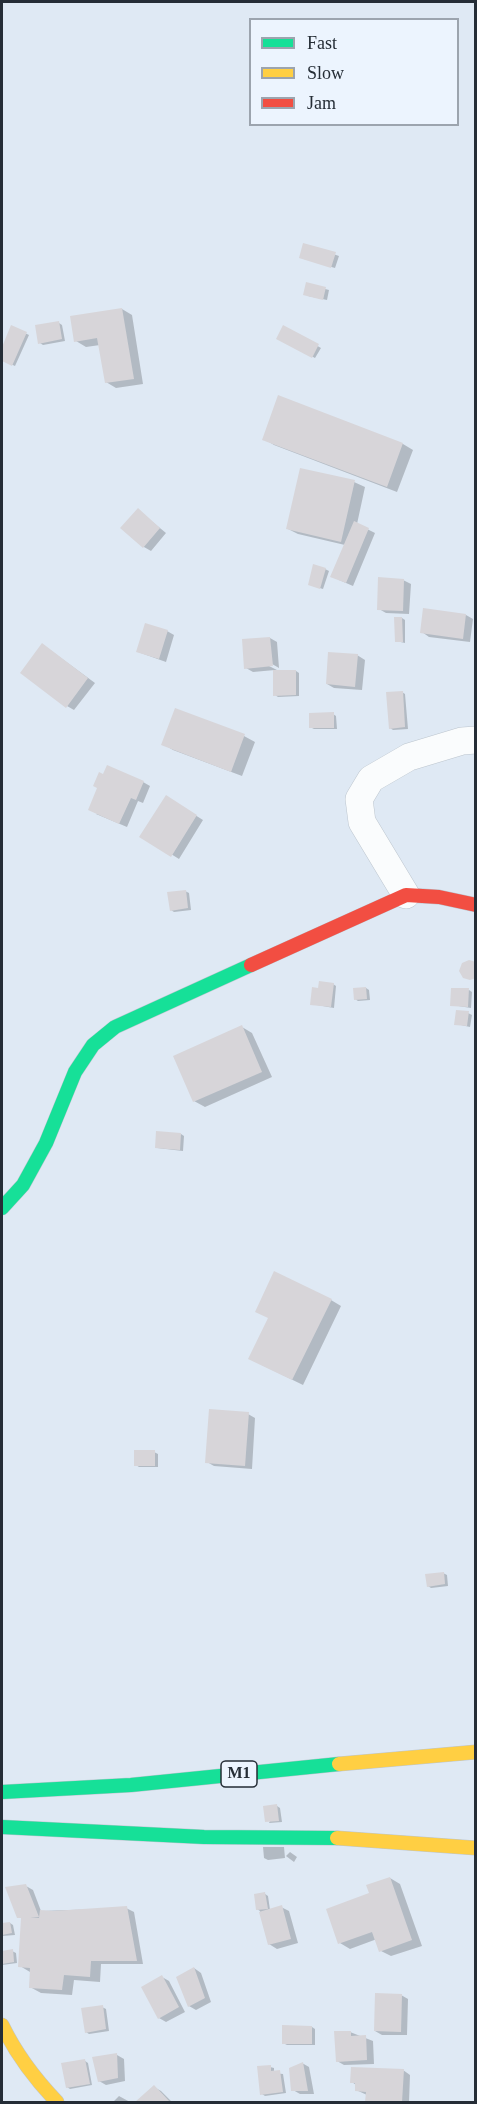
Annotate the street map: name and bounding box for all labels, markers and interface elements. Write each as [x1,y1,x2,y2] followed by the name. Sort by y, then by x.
[249,18,459,126] legend
[307,33,337,53] text: Fast
[307,63,344,83] text: Slow
[307,93,336,113] text: Jam
[221,1761,257,1787] road number: M1

